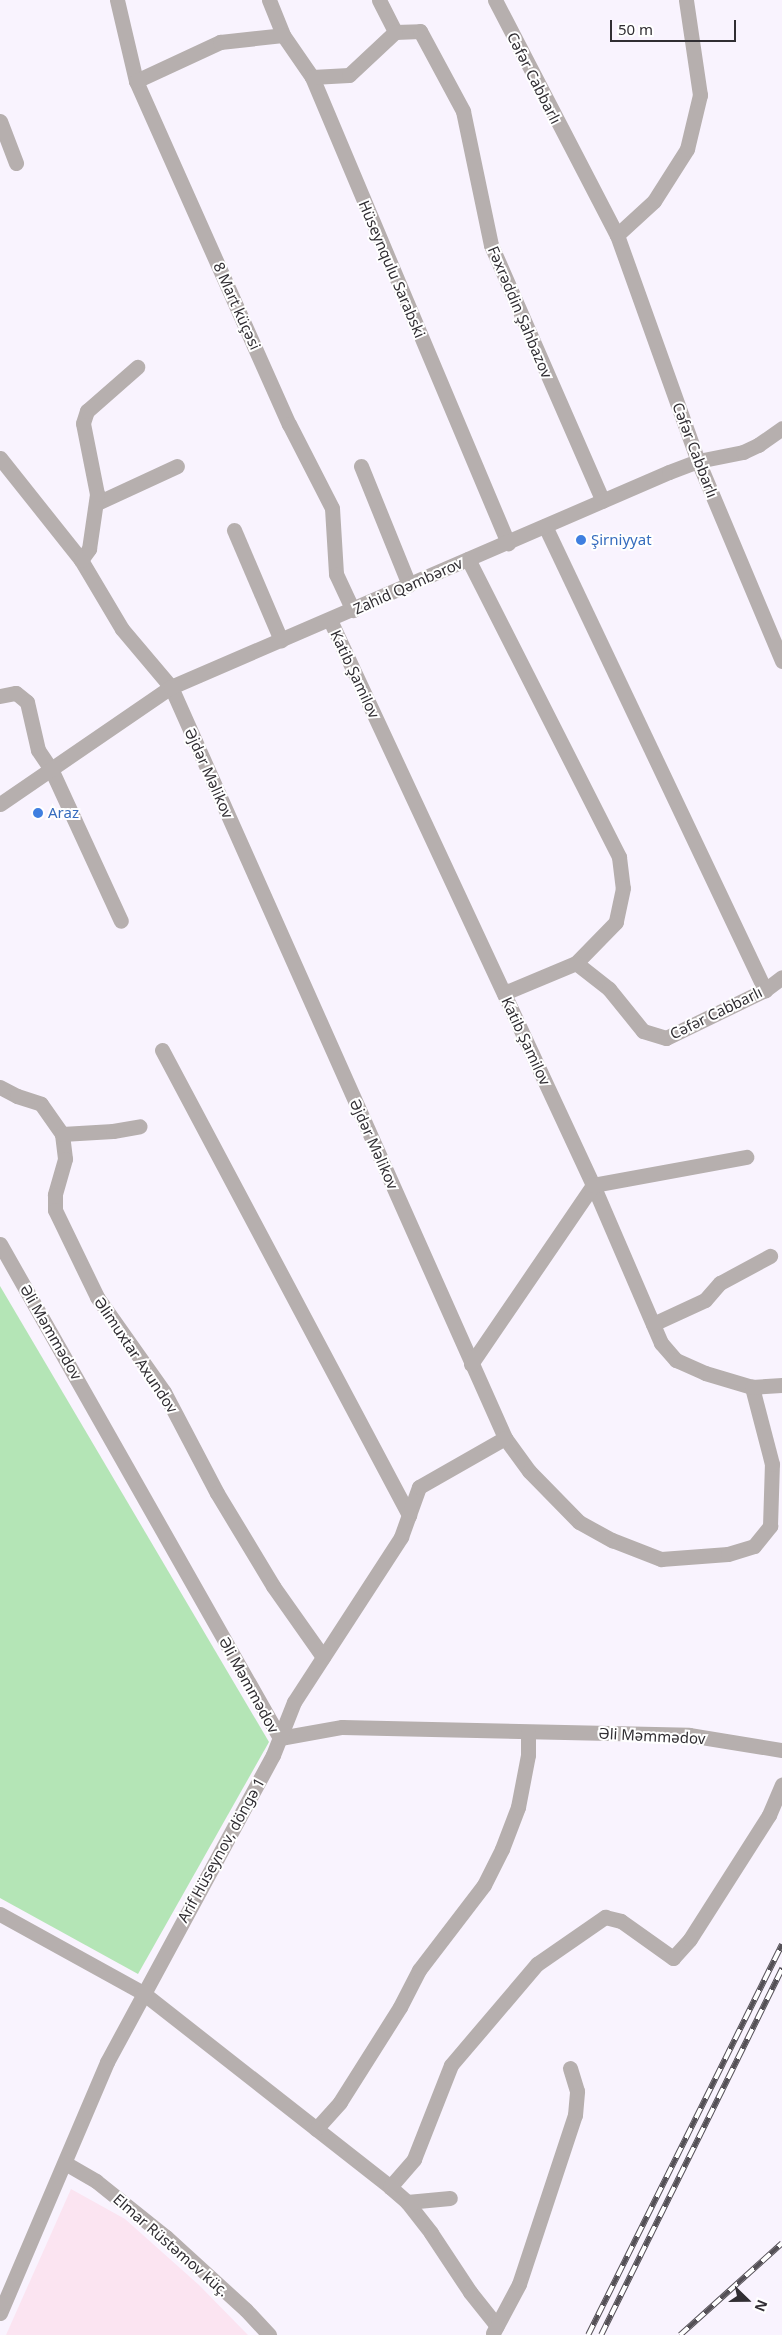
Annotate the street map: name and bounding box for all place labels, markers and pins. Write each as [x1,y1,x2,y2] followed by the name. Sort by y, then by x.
[591,531,652,549] place label: Şirniyyat
[575,534,587,546] marker: Şirniyyat
[48,804,79,822] place label: Araz
[32,807,44,819] marker: Araz

